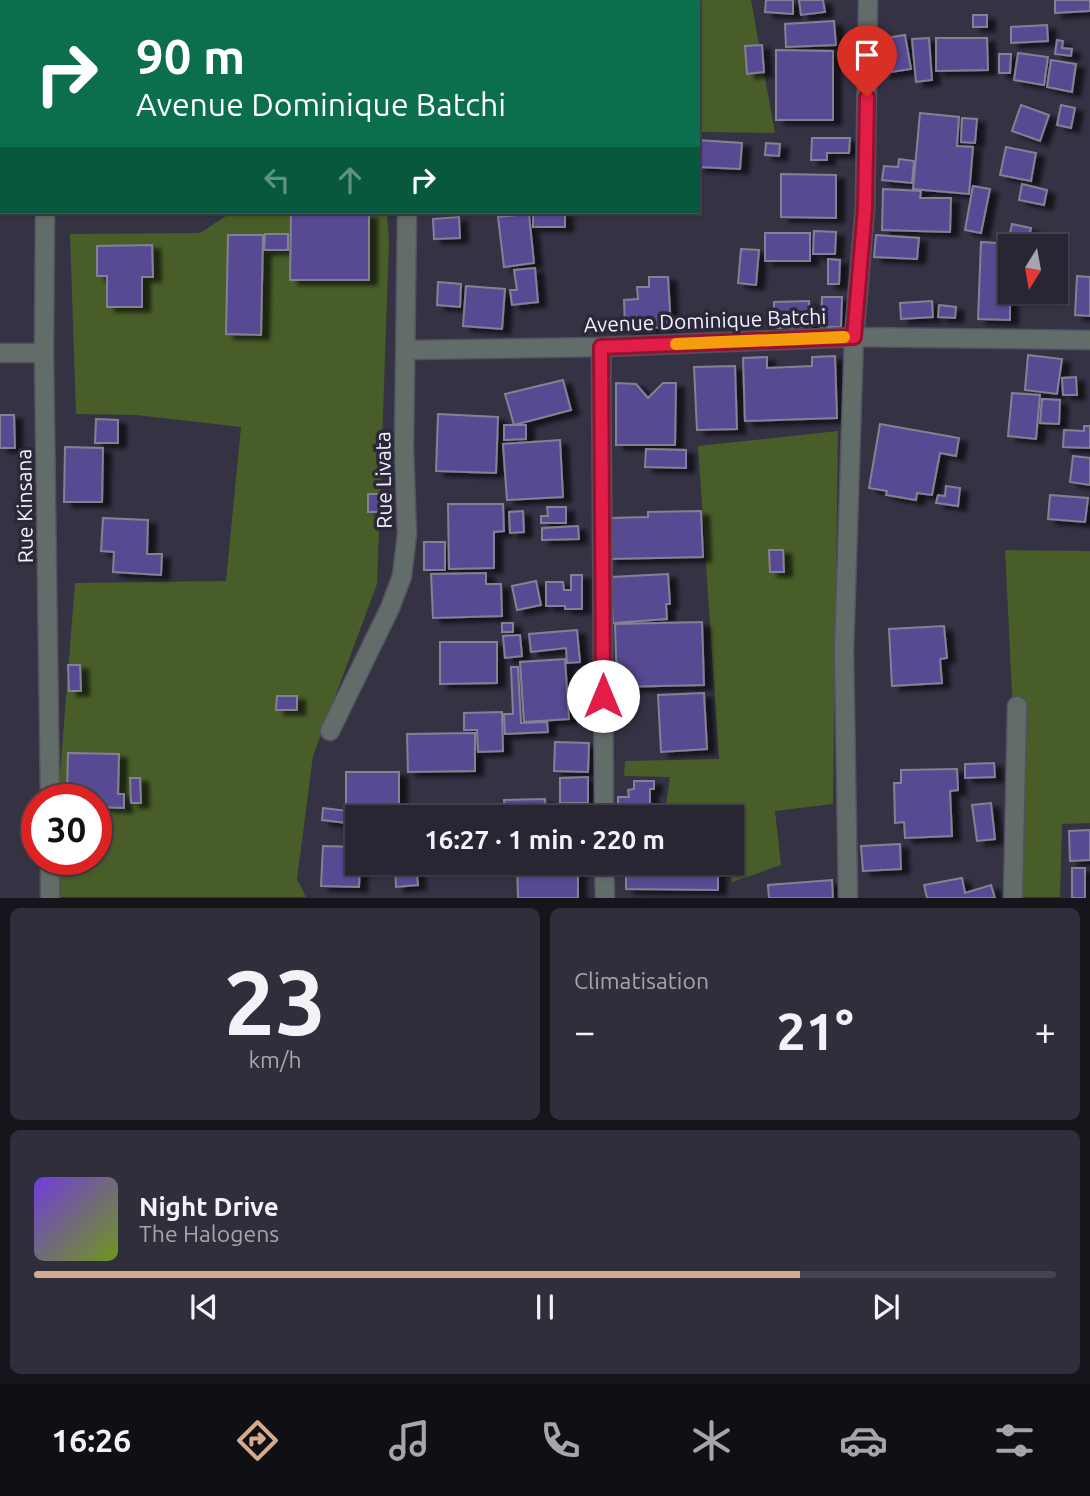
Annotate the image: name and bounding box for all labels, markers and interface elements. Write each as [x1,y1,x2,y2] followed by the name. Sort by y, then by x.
[837,25,897,97] pin
[21,28,112,119] icon: right
[136,28,245,83] text: 90 m
[848,36,886,74] icon: arrive
[136,86,506,122] text: Avenue Dominique Batchi
[258,161,296,199] icon: left
[331,161,369,199] icon: ahead
[404,161,442,199] icon: right
[998,234,1068,304] north arrow
[998,234,1068,304] map controls
[583,304,827,336] street label: Avenue Dominique Batchi
[370,431,396,529] street label: Rue Livata
[11,449,37,563] street label: Rue Kinsana
[566,659,640,733] position arrow
[21,784,112,875] speed limit sign: 30
[424,825,665,854] text: 16:27 · 1 min · 220 m
[224,950,326,1052] text: 23
[574,968,709,993] text: Climatisation
[776,1002,854,1060] text: 21°
[574,1010,595,1052] text: −
[1035,1010,1056,1052] text: +
[248,1047,302,1072] text: km/h
[139,1192,279,1221] text: Night Drive
[139,1221,279,1246] text: The Halogens
[185,1288,223,1326] icon: previous
[526,1288,564,1326] icon: pause
[867,1288,905,1326] icon: next
[233,1416,282,1465] icon: directions
[385,1416,434,1465] icon: music
[536,1416,585,1465] icon: phone
[687,1416,736,1465] icon: climate
[839,1416,888,1465] icon: car
[990,1416,1039,1465] icon: filters
[51,1422,131,1458] text: 16:26

